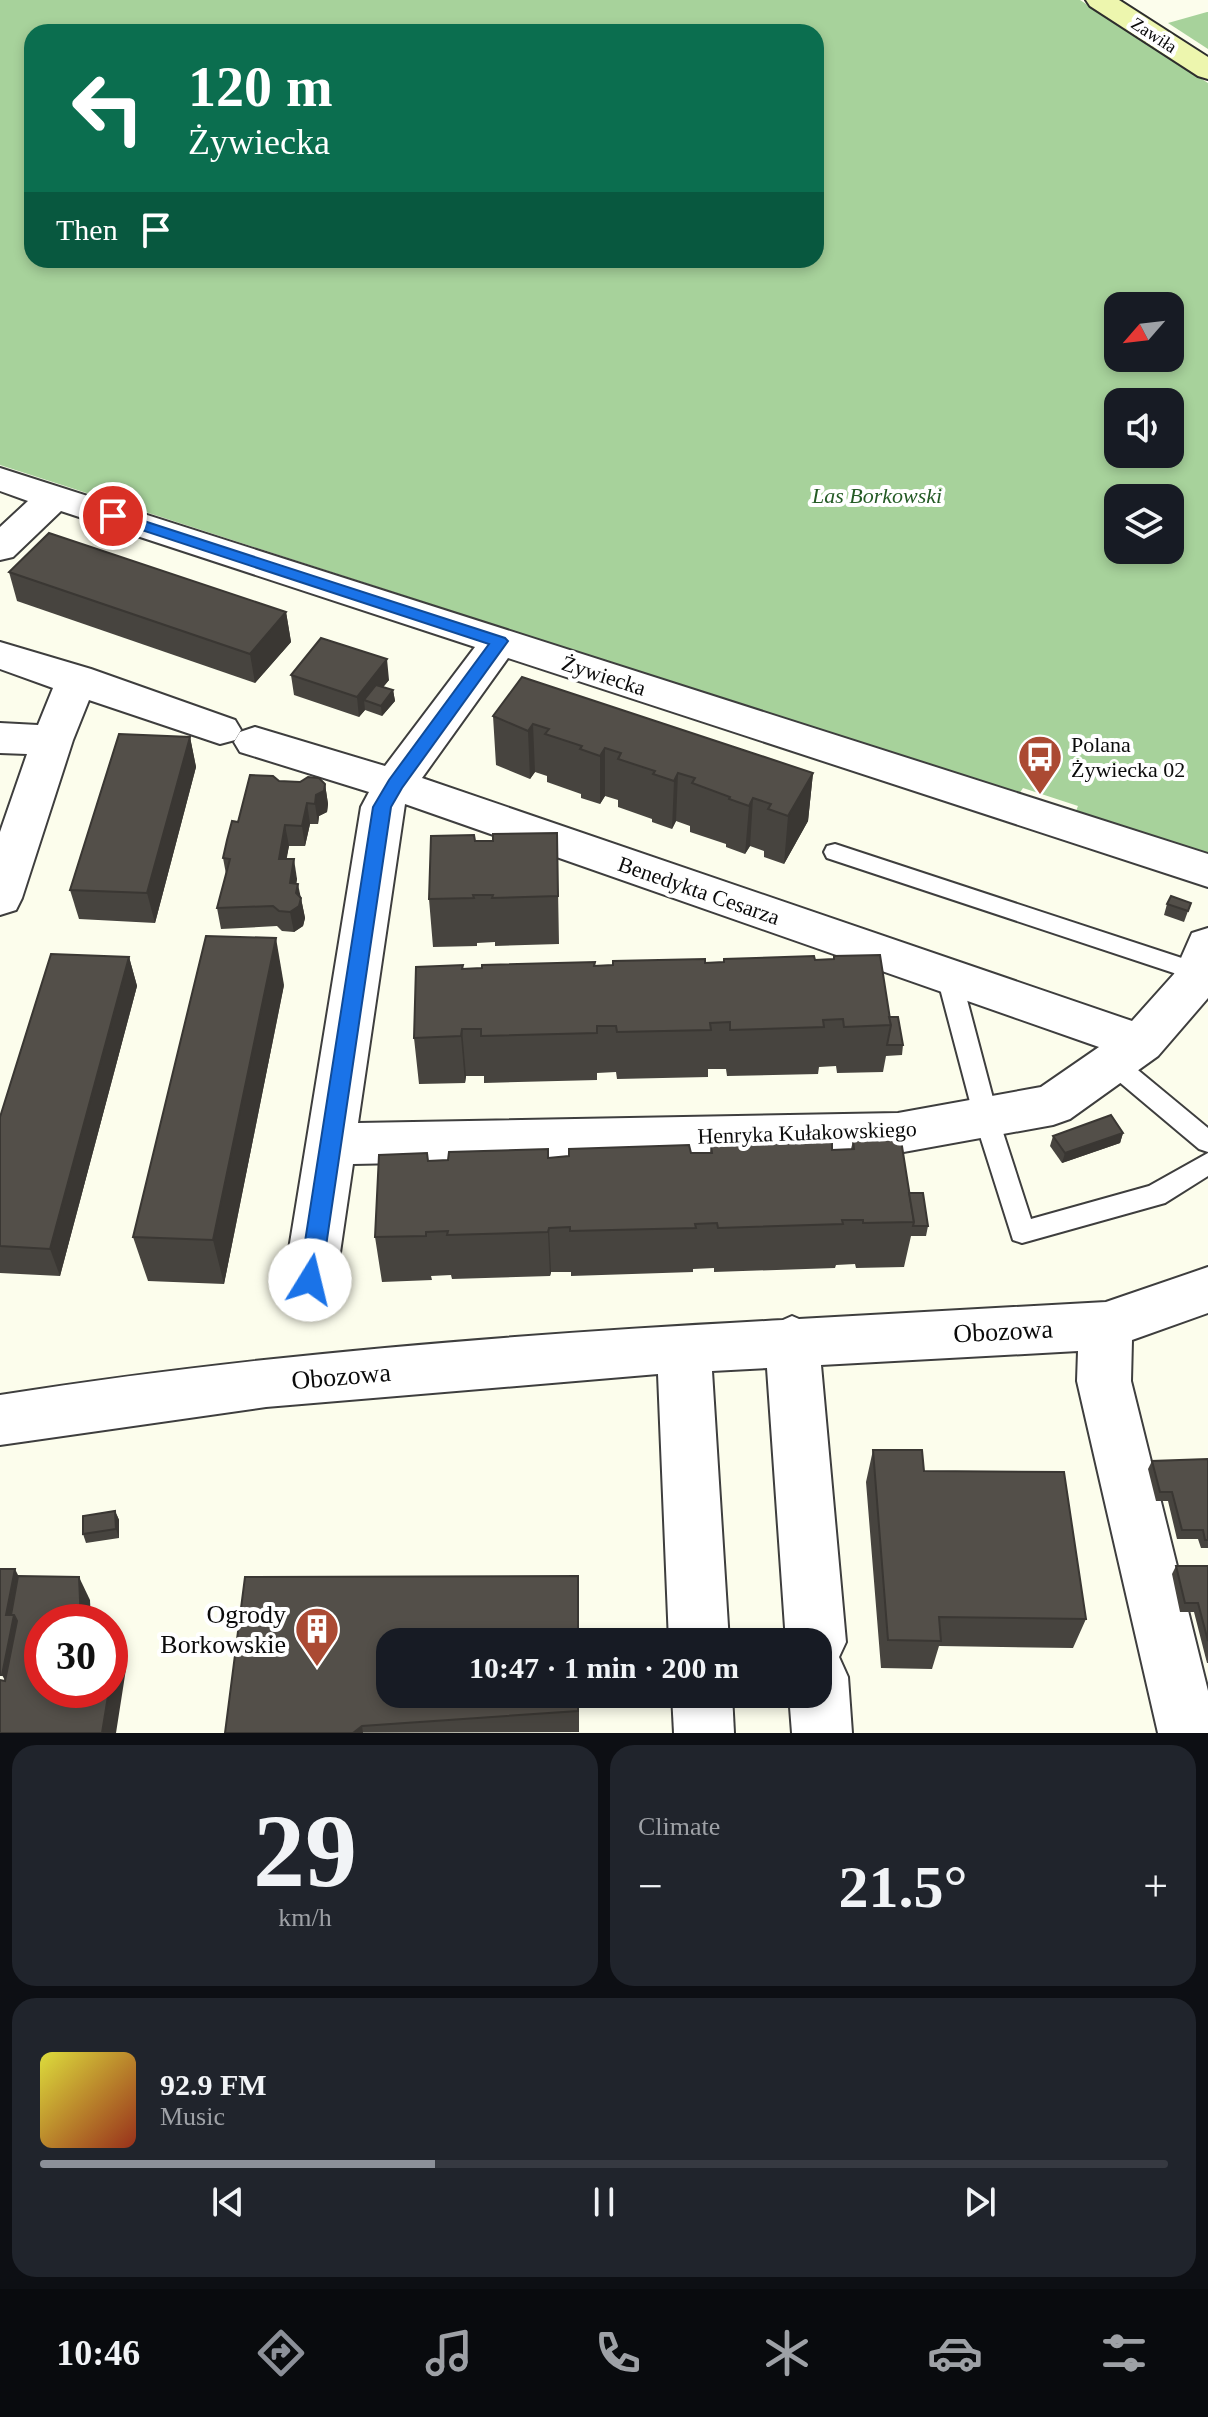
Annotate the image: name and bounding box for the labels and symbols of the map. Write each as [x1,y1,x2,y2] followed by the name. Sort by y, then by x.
[1128,13,1180,57] street label: Zawiła
[1104,292,1184,372] north arrow
[79,482,147,550] pin
[811,483,942,508] park label: Las Borkowski
[559,650,649,701] street label: Żywiecka
[1071,732,1185,782] place label: Polana Żywiecka 02
[1016,733,1064,796] bus stop icon: Polana Żywiecka 02
[615,851,783,930] street label: Benedykta Cesarza
[697,1116,917,1149] street label: Henryka Kułakowskiego
[268,1238,352,1322] position arrow
[953,1314,1054,1349] street label: Obozowa
[290,1358,392,1395] street label: Obozowa
[160,1600,286,1659] place label: Ogrody Borkowskie
[24,1604,128,1708] speed limit sign: 30
[293,1605,341,1668] building icon: Ogrody Borkowskie

